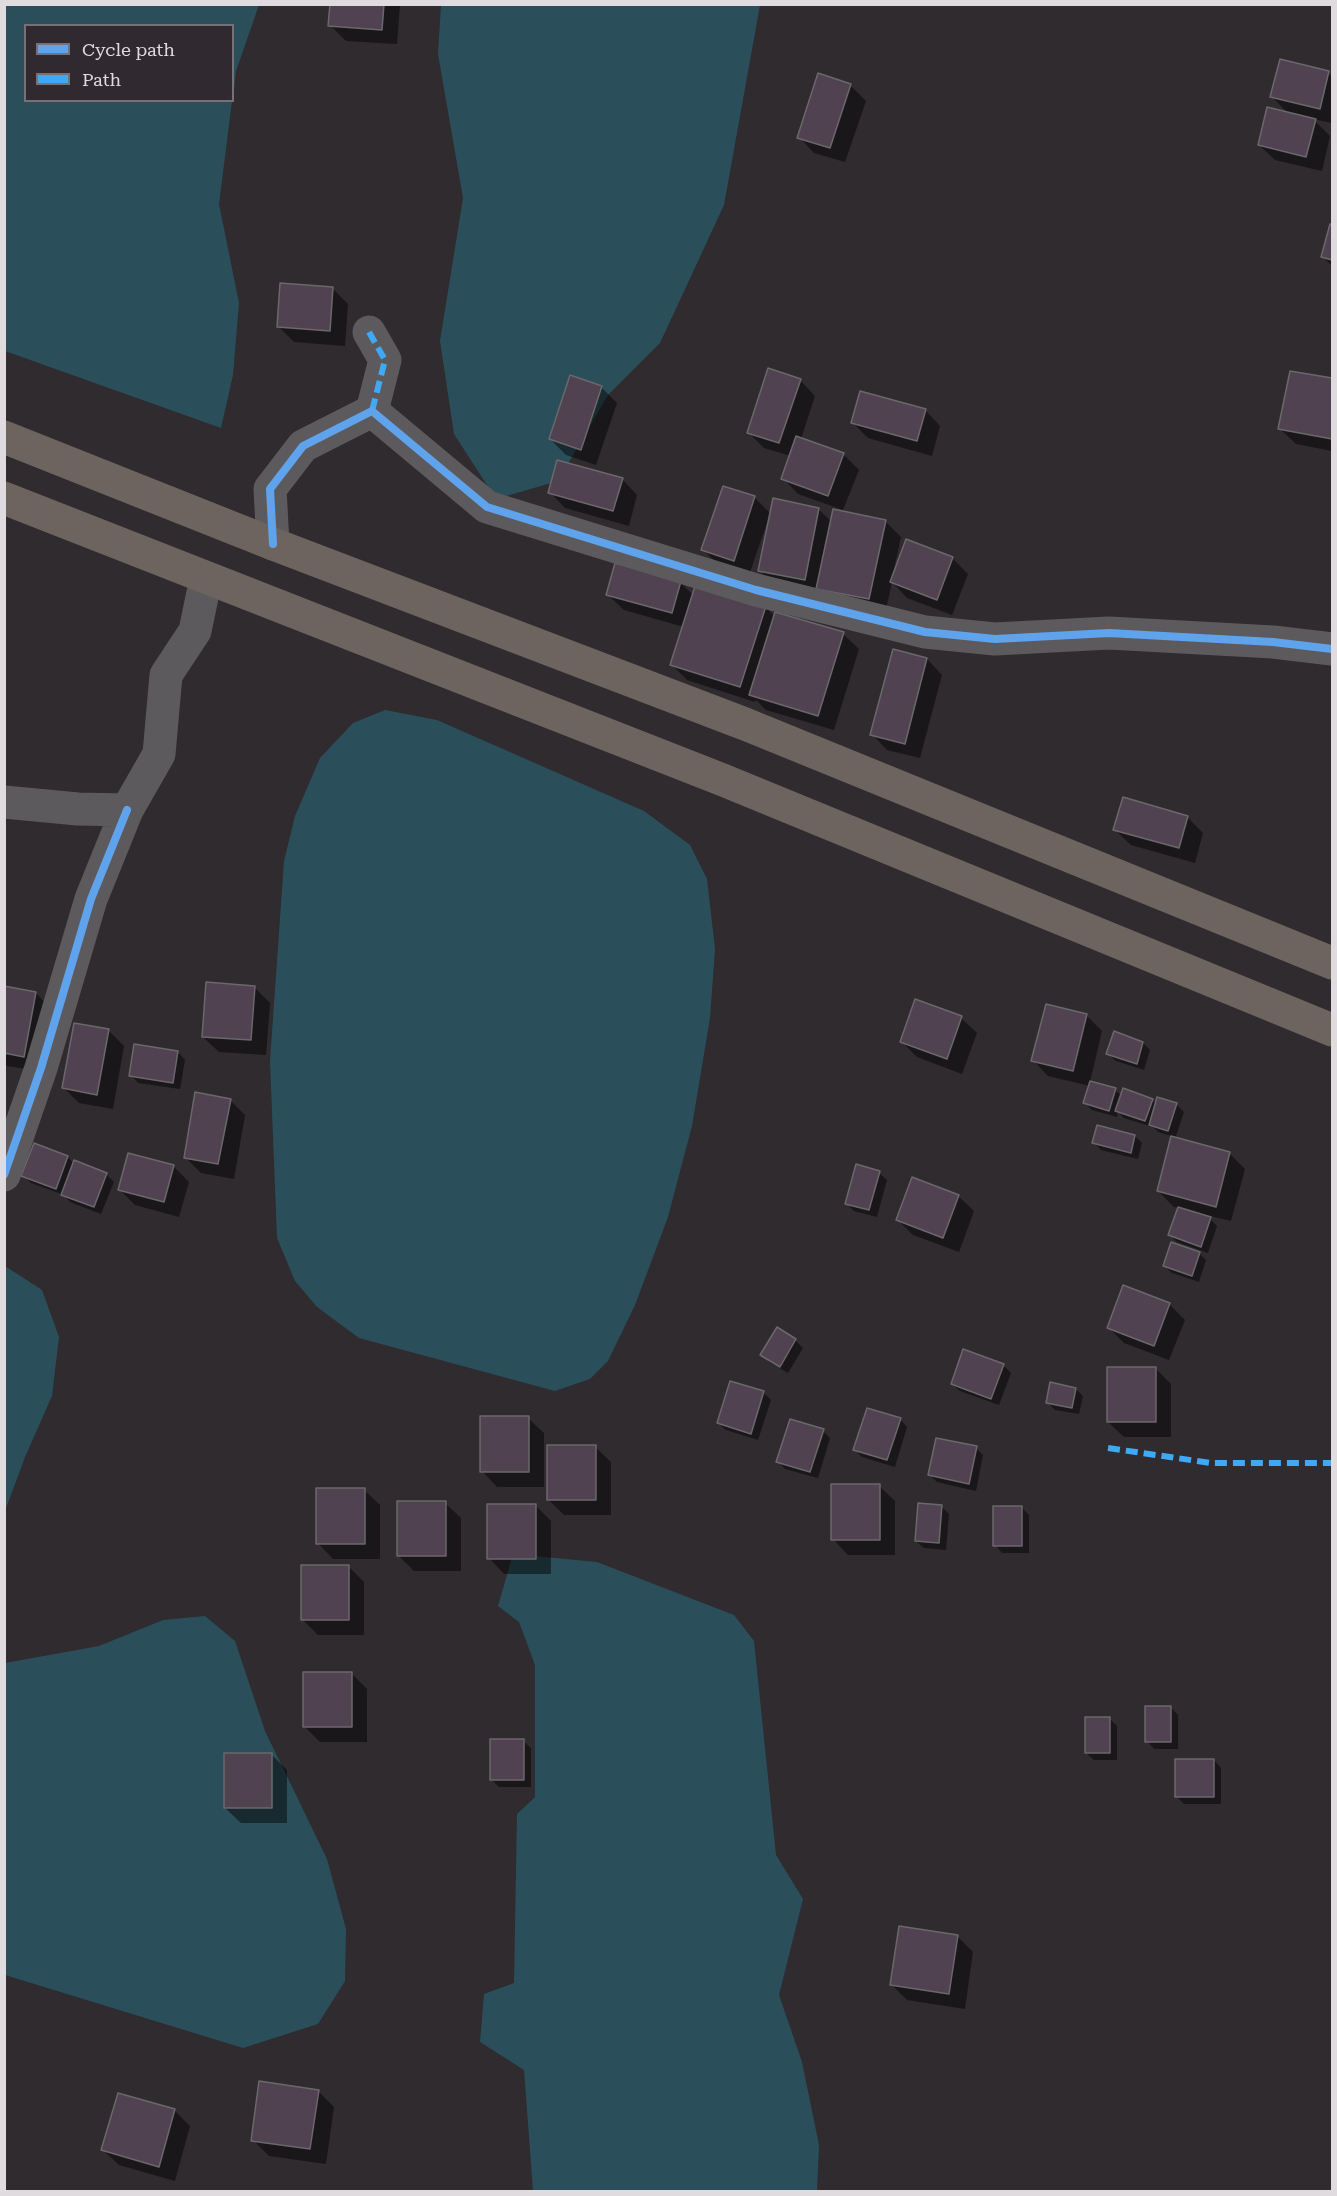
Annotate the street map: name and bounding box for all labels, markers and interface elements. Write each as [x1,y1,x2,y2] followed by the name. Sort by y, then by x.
[24,24,234,102] legend
[82,39,175,60] text: Cycle path
[82,69,121,90] text: Path

